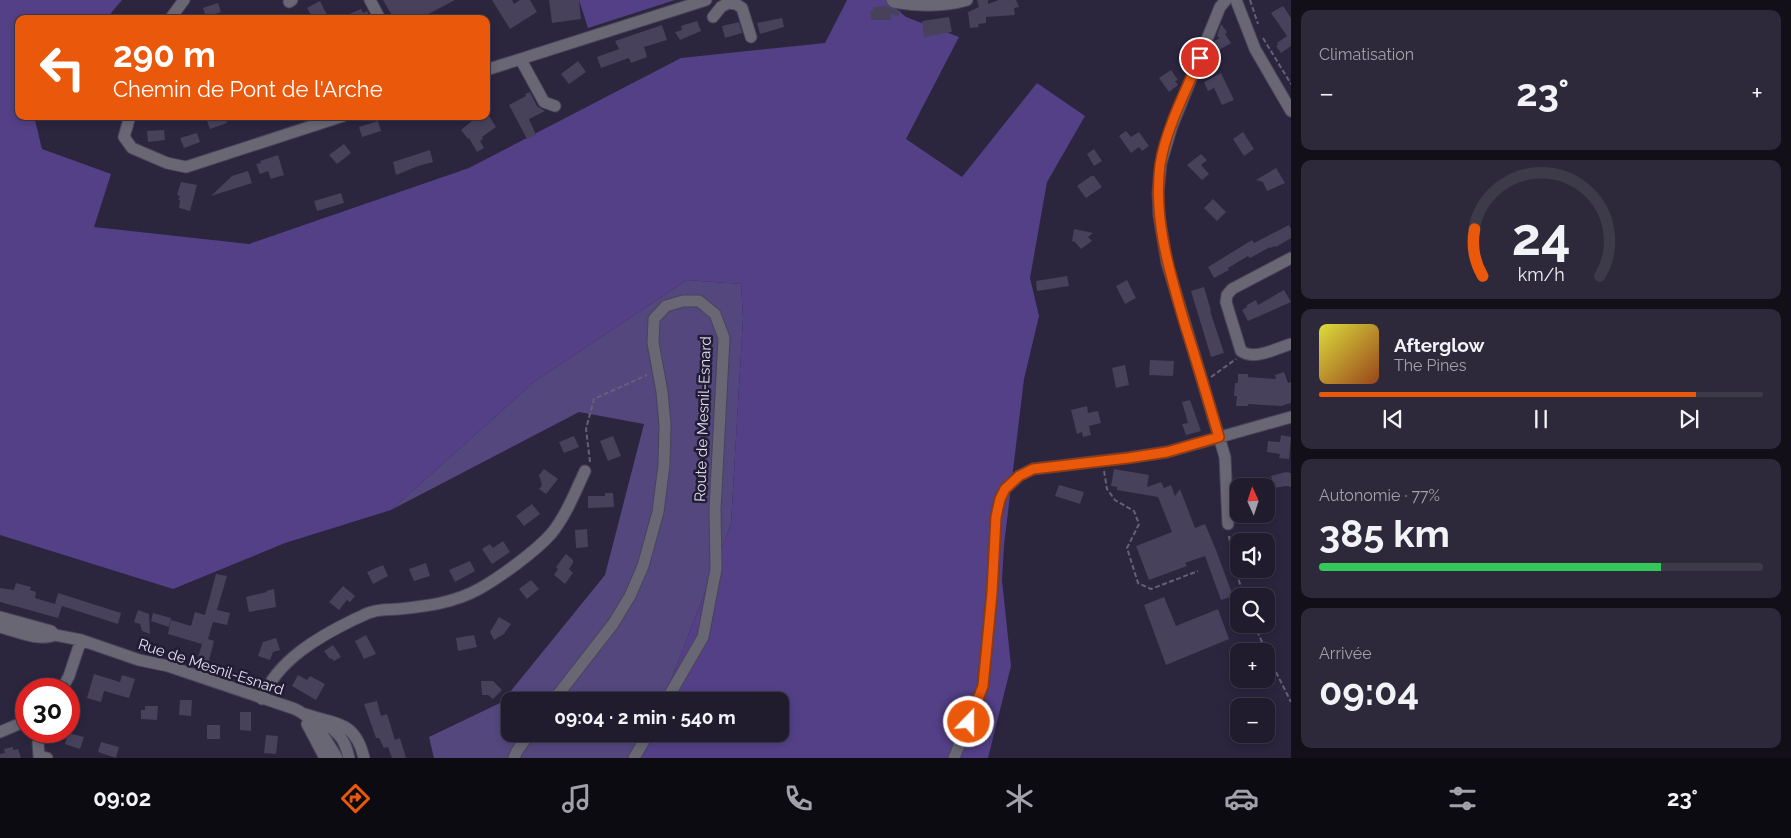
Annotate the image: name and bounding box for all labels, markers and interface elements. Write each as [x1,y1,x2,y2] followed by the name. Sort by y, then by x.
[113,34,216,75] text: 290 m
[30,35,95,100] icon: left
[1179,37,1221,79] pin
[1186,44,1214,72] icon: arrive
[1319,45,1414,64] text: Climatisation
[1516,70,1569,115] text: 23°
[113,76,383,102] text: Chemin de Pont de l'Arche
[1319,77,1334,110] text: −
[1751,77,1763,110] text: +
[1511,206,1571,267] text: 24
[1517,264,1565,285] text: km/h
[1394,334,1484,356] text: Afterglow
[691,336,715,502] street label: Route de Mesnil-Esnard
[1394,356,1466,375] text: The Pines
[1379,405,1407,433] icon: previous
[1527,405,1555,433] icon: pause
[1675,405,1703,433] icon: next
[1230,478,1275,522] north arrow
[1230,478,1275,743] map controls
[1319,486,1440,505] text: Autonomie · 77%
[1319,511,1450,556] text: 385 km
[1230,533,1275,578] button: sound
[1230,588,1275,633] button: search
[136,635,286,699] street label: Rue de Mesnil-Esnard
[1230,643,1275,688] button: +
[1319,644,1372,663] text: Arrivée
[1319,669,1419,714] text: 09:04
[15,678,80,743] speed limit sign: 30
[942,695,994,747] position arrow
[1230,698,1275,743] button: −
[554,706,736,728] text: 09:04 · 2 min · 540 m
[338,781,373,816] icon: directions
[559,781,594,816] icon: music
[781,781,816,816] icon: phone
[1002,781,1037,816] icon: climate
[1224,781,1259,816] icon: car
[1445,781,1480,816] icon: filters
[93,785,151,811] text: 09:02
[1667,785,1698,811] text: 23°

